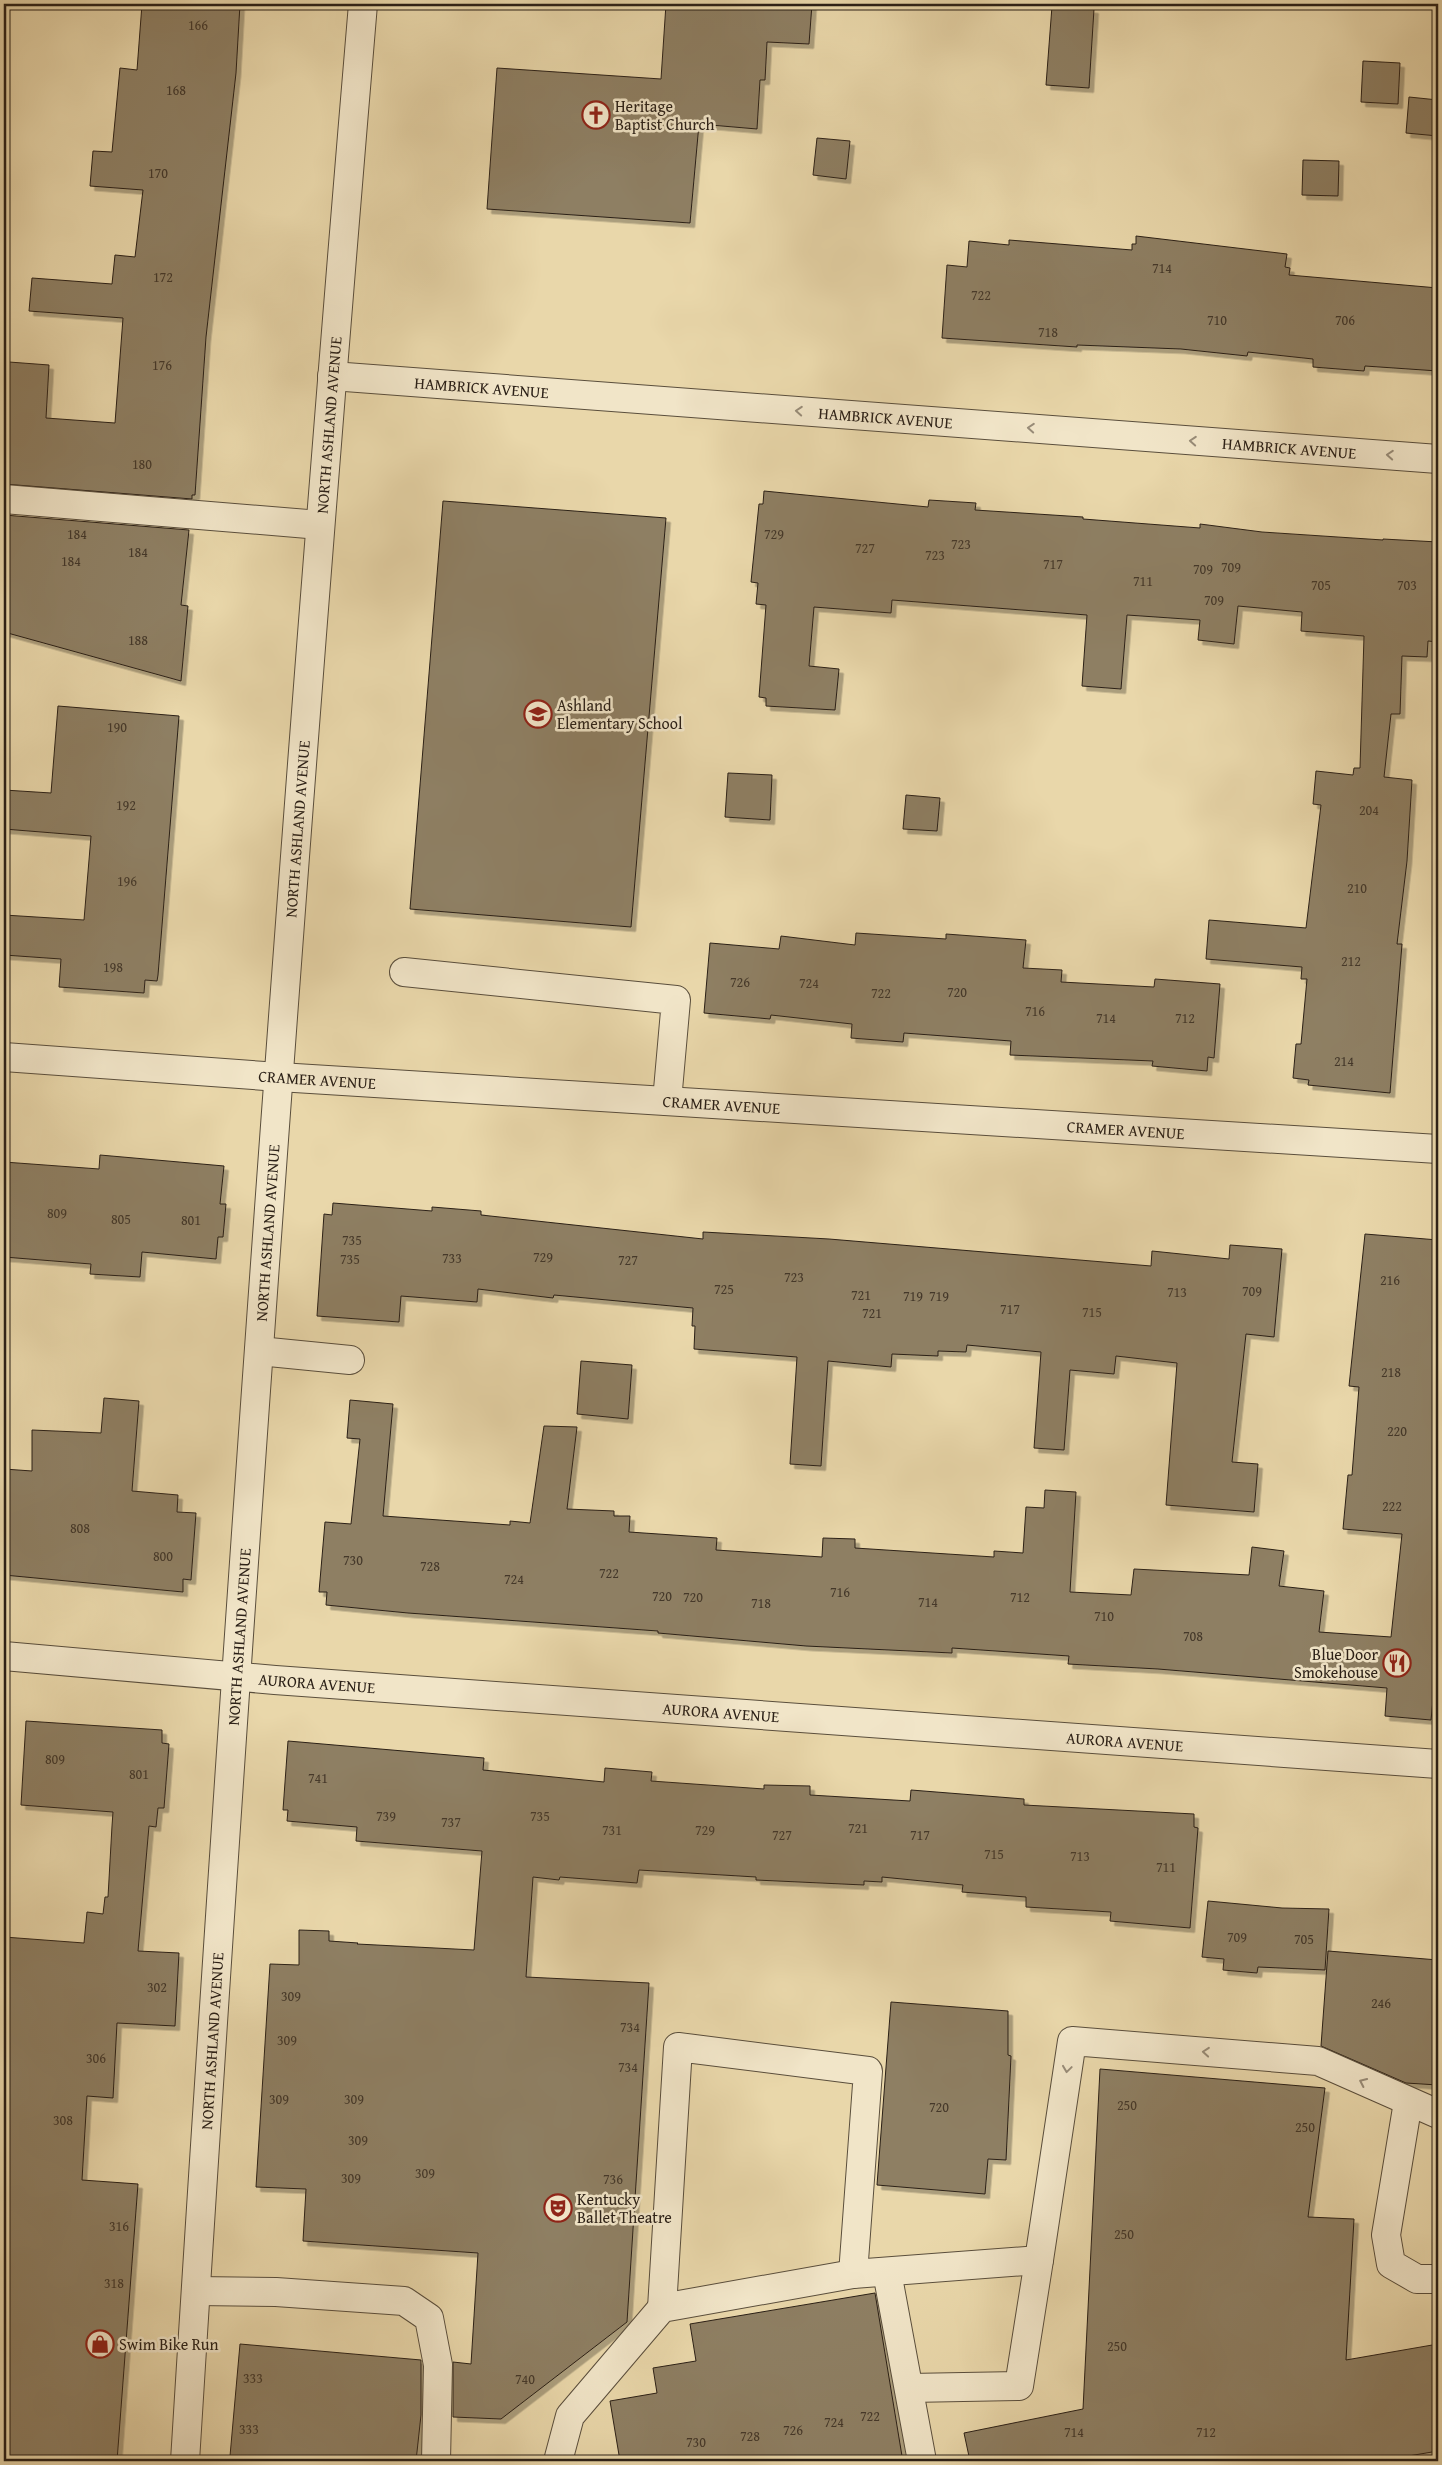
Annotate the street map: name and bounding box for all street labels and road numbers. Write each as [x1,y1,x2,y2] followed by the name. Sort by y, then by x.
[309,336,348,515] street label: NORTH ASHLAND AVENUE
[414,370,550,404] street label: HAMBRICK AVENUE
[817,401,953,435] street label: HAMBRICK AVENUE
[1221,431,1357,465] street label: HAMBRICK AVENUE
[278,739,316,918] street label: NORTH ASHLAND AVENUE
[258,1064,377,1095] street label: CRAMER AVENUE
[662,1089,781,1120] street label: CRAMER AVENUE
[1066,1114,1185,1145] street label: CRAMER AVENUE
[249,1143,286,1322] street label: NORTH ASHLAND AVENUE
[221,1547,257,1726] street label: NORTH ASHLAND AVENUE
[257,1667,376,1699] street label: AURORA AVENUE
[661,1696,780,1728] street label: AURORA AVENUE
[1065,1725,1184,1758] street label: AURORA AVENUE
[194,1951,230,2130] street label: NORTH ASHLAND AVENUE

